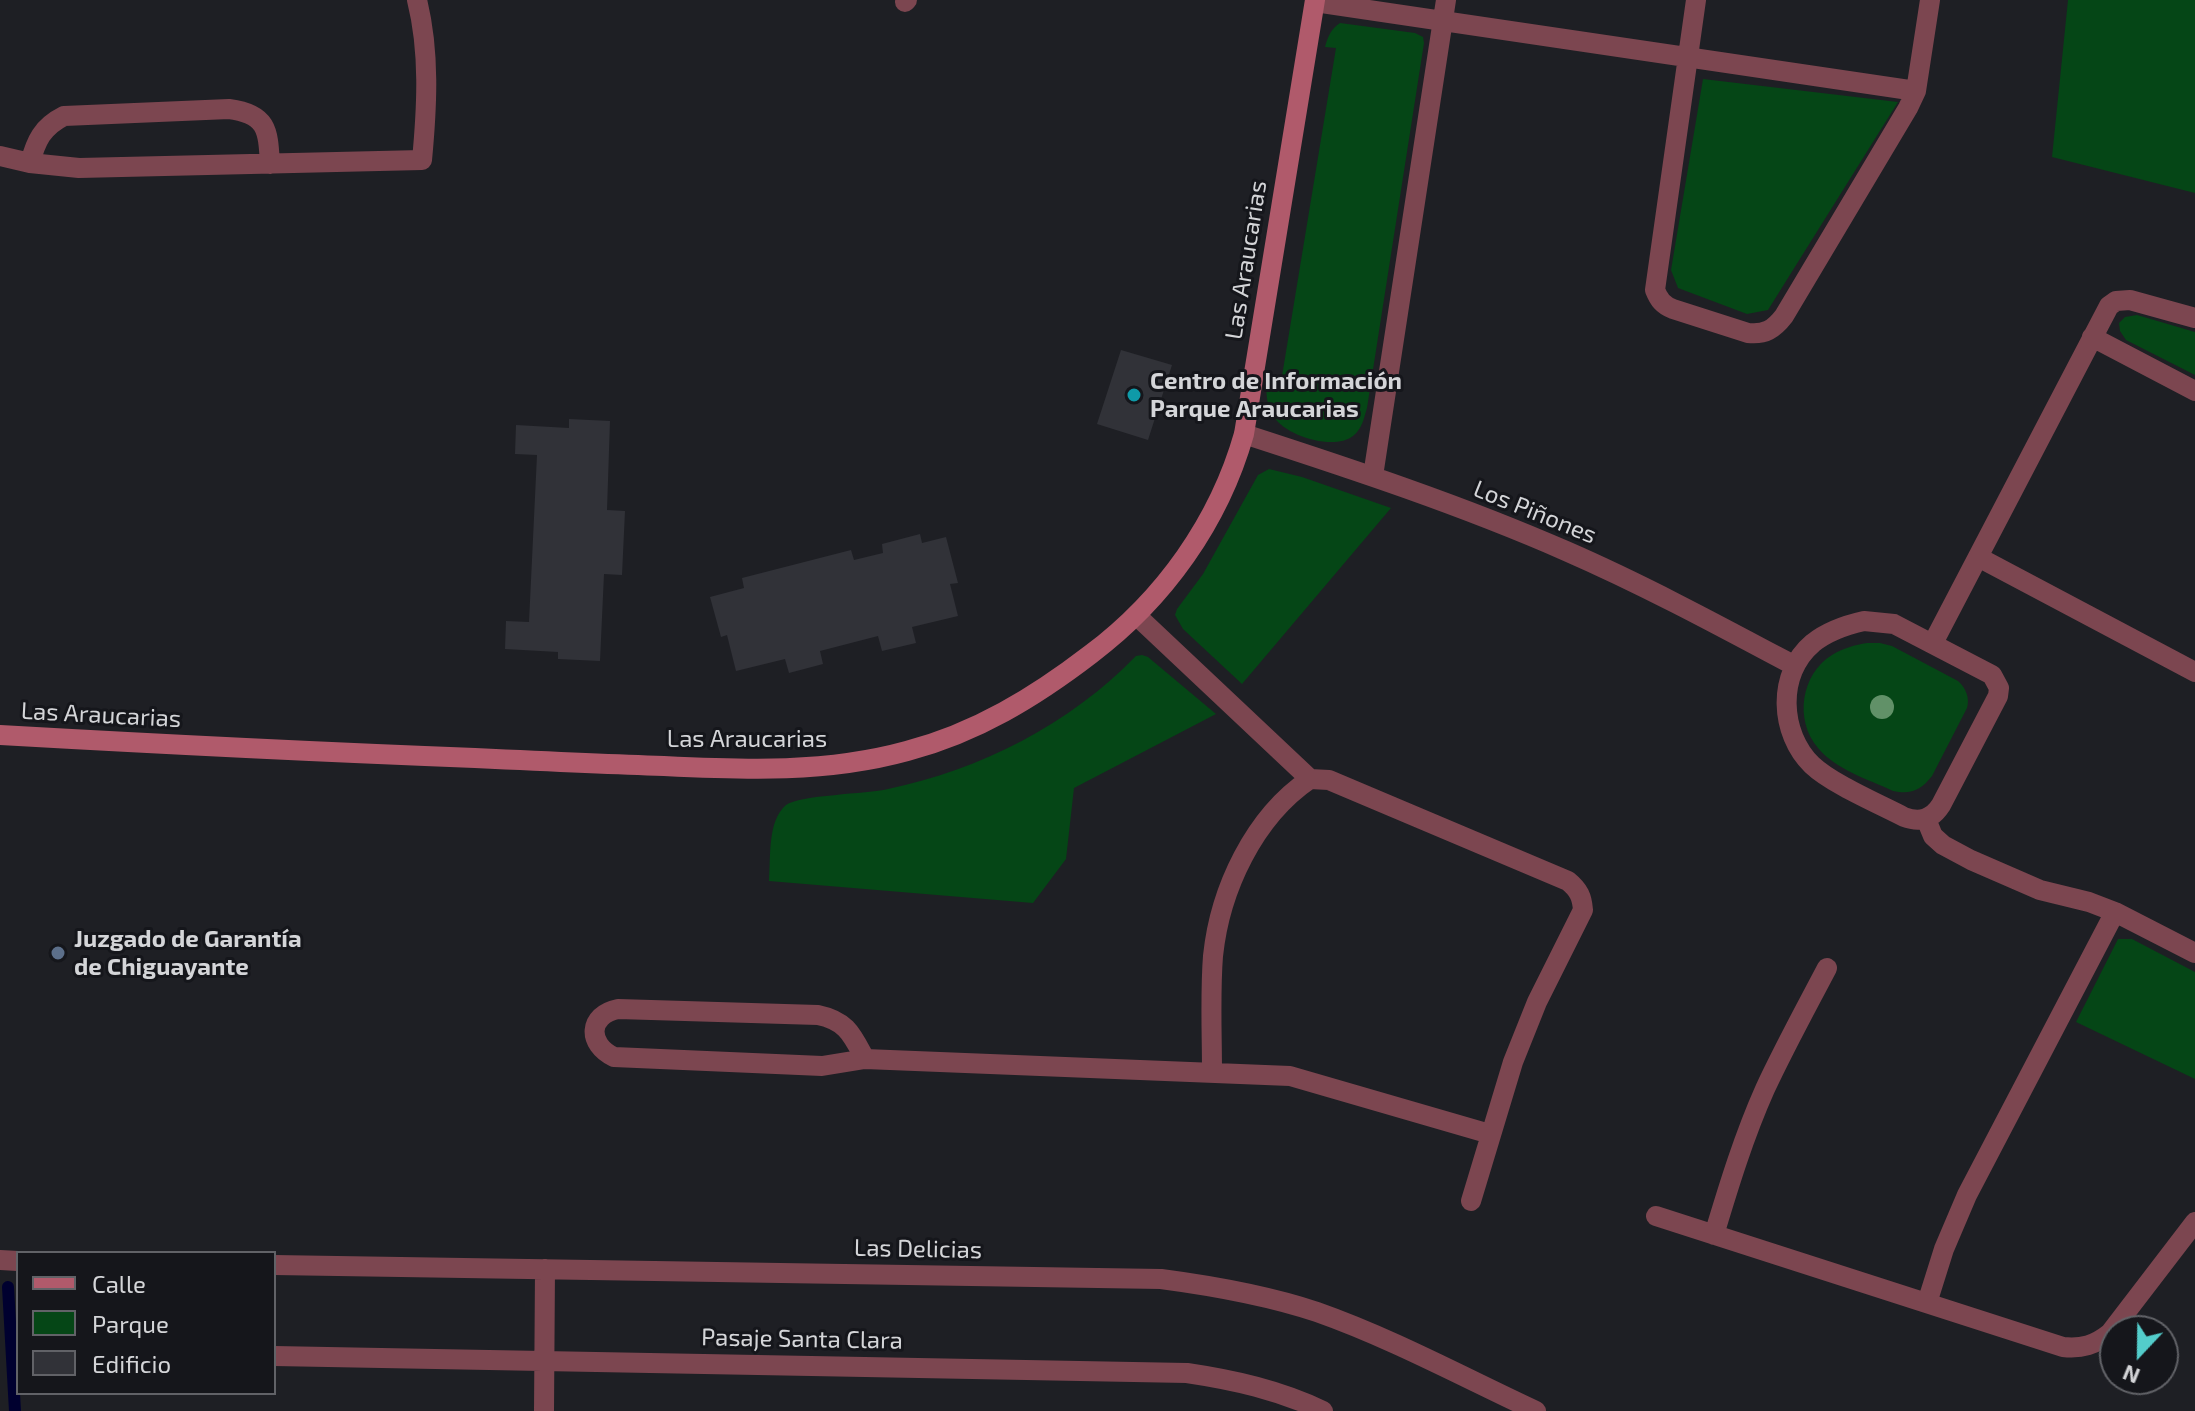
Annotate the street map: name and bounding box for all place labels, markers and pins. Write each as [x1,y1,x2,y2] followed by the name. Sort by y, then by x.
[1150,367,1402,423] place label: Centro de Información Parque Araucarias
[1125,386,1143,404] marker: Centro de Información Parque Araucarias
[74,925,302,981] place label: Juzgado de Garantía de Chiguayante
[49,944,67,962] marker: Juzgado de Garantía de Chiguayante

